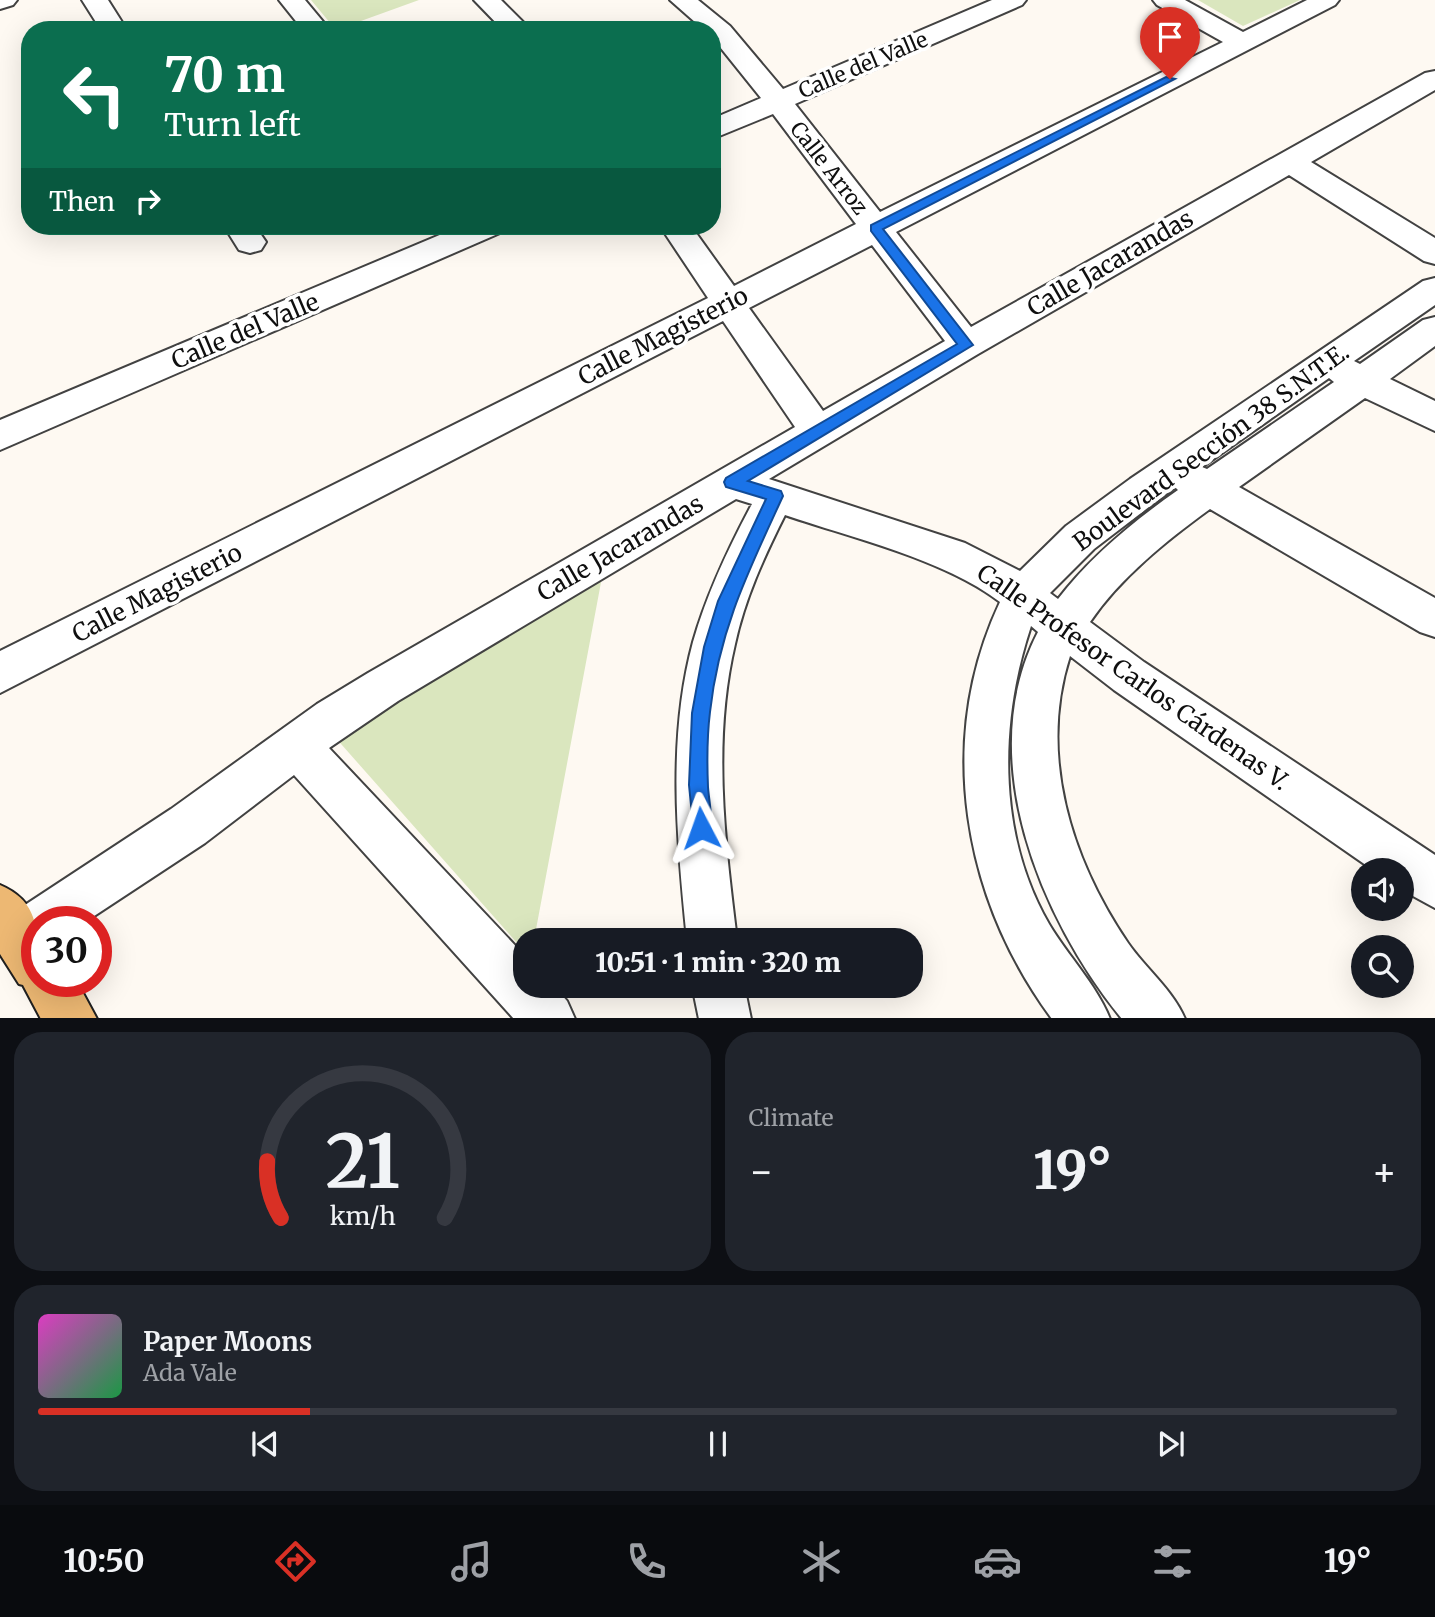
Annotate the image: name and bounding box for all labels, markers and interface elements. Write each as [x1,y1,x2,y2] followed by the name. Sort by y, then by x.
[1140,7,1200,79] pin
[1151,18,1189,56] icon: arrive
[794,26,932,104] street label: Calle del Valle
[164,44,285,105] text: 70 m
[49,49,140,140] icon: left
[164,105,301,145] text: Turn left
[784,116,874,220] street label: Calle Arroz
[129,182,167,220] icon: right
[49,185,115,218] text: Then
[1021,203,1199,323] street label: Calle Jacarandas
[573,280,753,392] street label: Calle Magisterio
[167,286,323,376] street label: Calle del Valle
[1067,336,1355,558] street label: Boulevard Sección 38 S.N.T.E.
[531,488,709,608] street label: Calle Jacarandas
[67,537,247,649] street label: Calle Magisterio
[971,557,1295,797] street label: Calle Profesor Carlos Cárdenas V.
[664,791,738,865] position arrow
[1351,858,1414,998] map controls
[1351,858,1414,921] button: sound
[21,906,112,997] speed limit sign: 30
[1351,935,1414,998] button: search
[595,946,841,979] text: 10:51 · 1 min · 320 m
[749,1103,834,1132] text: Climate
[325,1116,400,1208] text: 21
[1033,1138,1112,1203] text: 19°
[749,1148,774,1195] text: −
[1372,1148,1397,1195] text: +
[329,1199,395,1231] text: km/h
[143,1325,312,1358] text: Paper Moons
[143,1358,237,1387] text: Ada Vale
[246,1425,284,1463] icon: previous
[699,1425,737,1463] icon: pause
[1152,1425,1190,1463] icon: next
[271,1537,320,1586] icon: directions
[447,1537,496,1586] icon: music
[622,1537,671,1586] icon: phone
[797,1537,846,1586] icon: climate
[973,1537,1022,1586] icon: car
[1148,1537,1197,1586] icon: filters
[63,1541,145,1581] text: 10:50
[1324,1541,1372,1581] text: 19°

